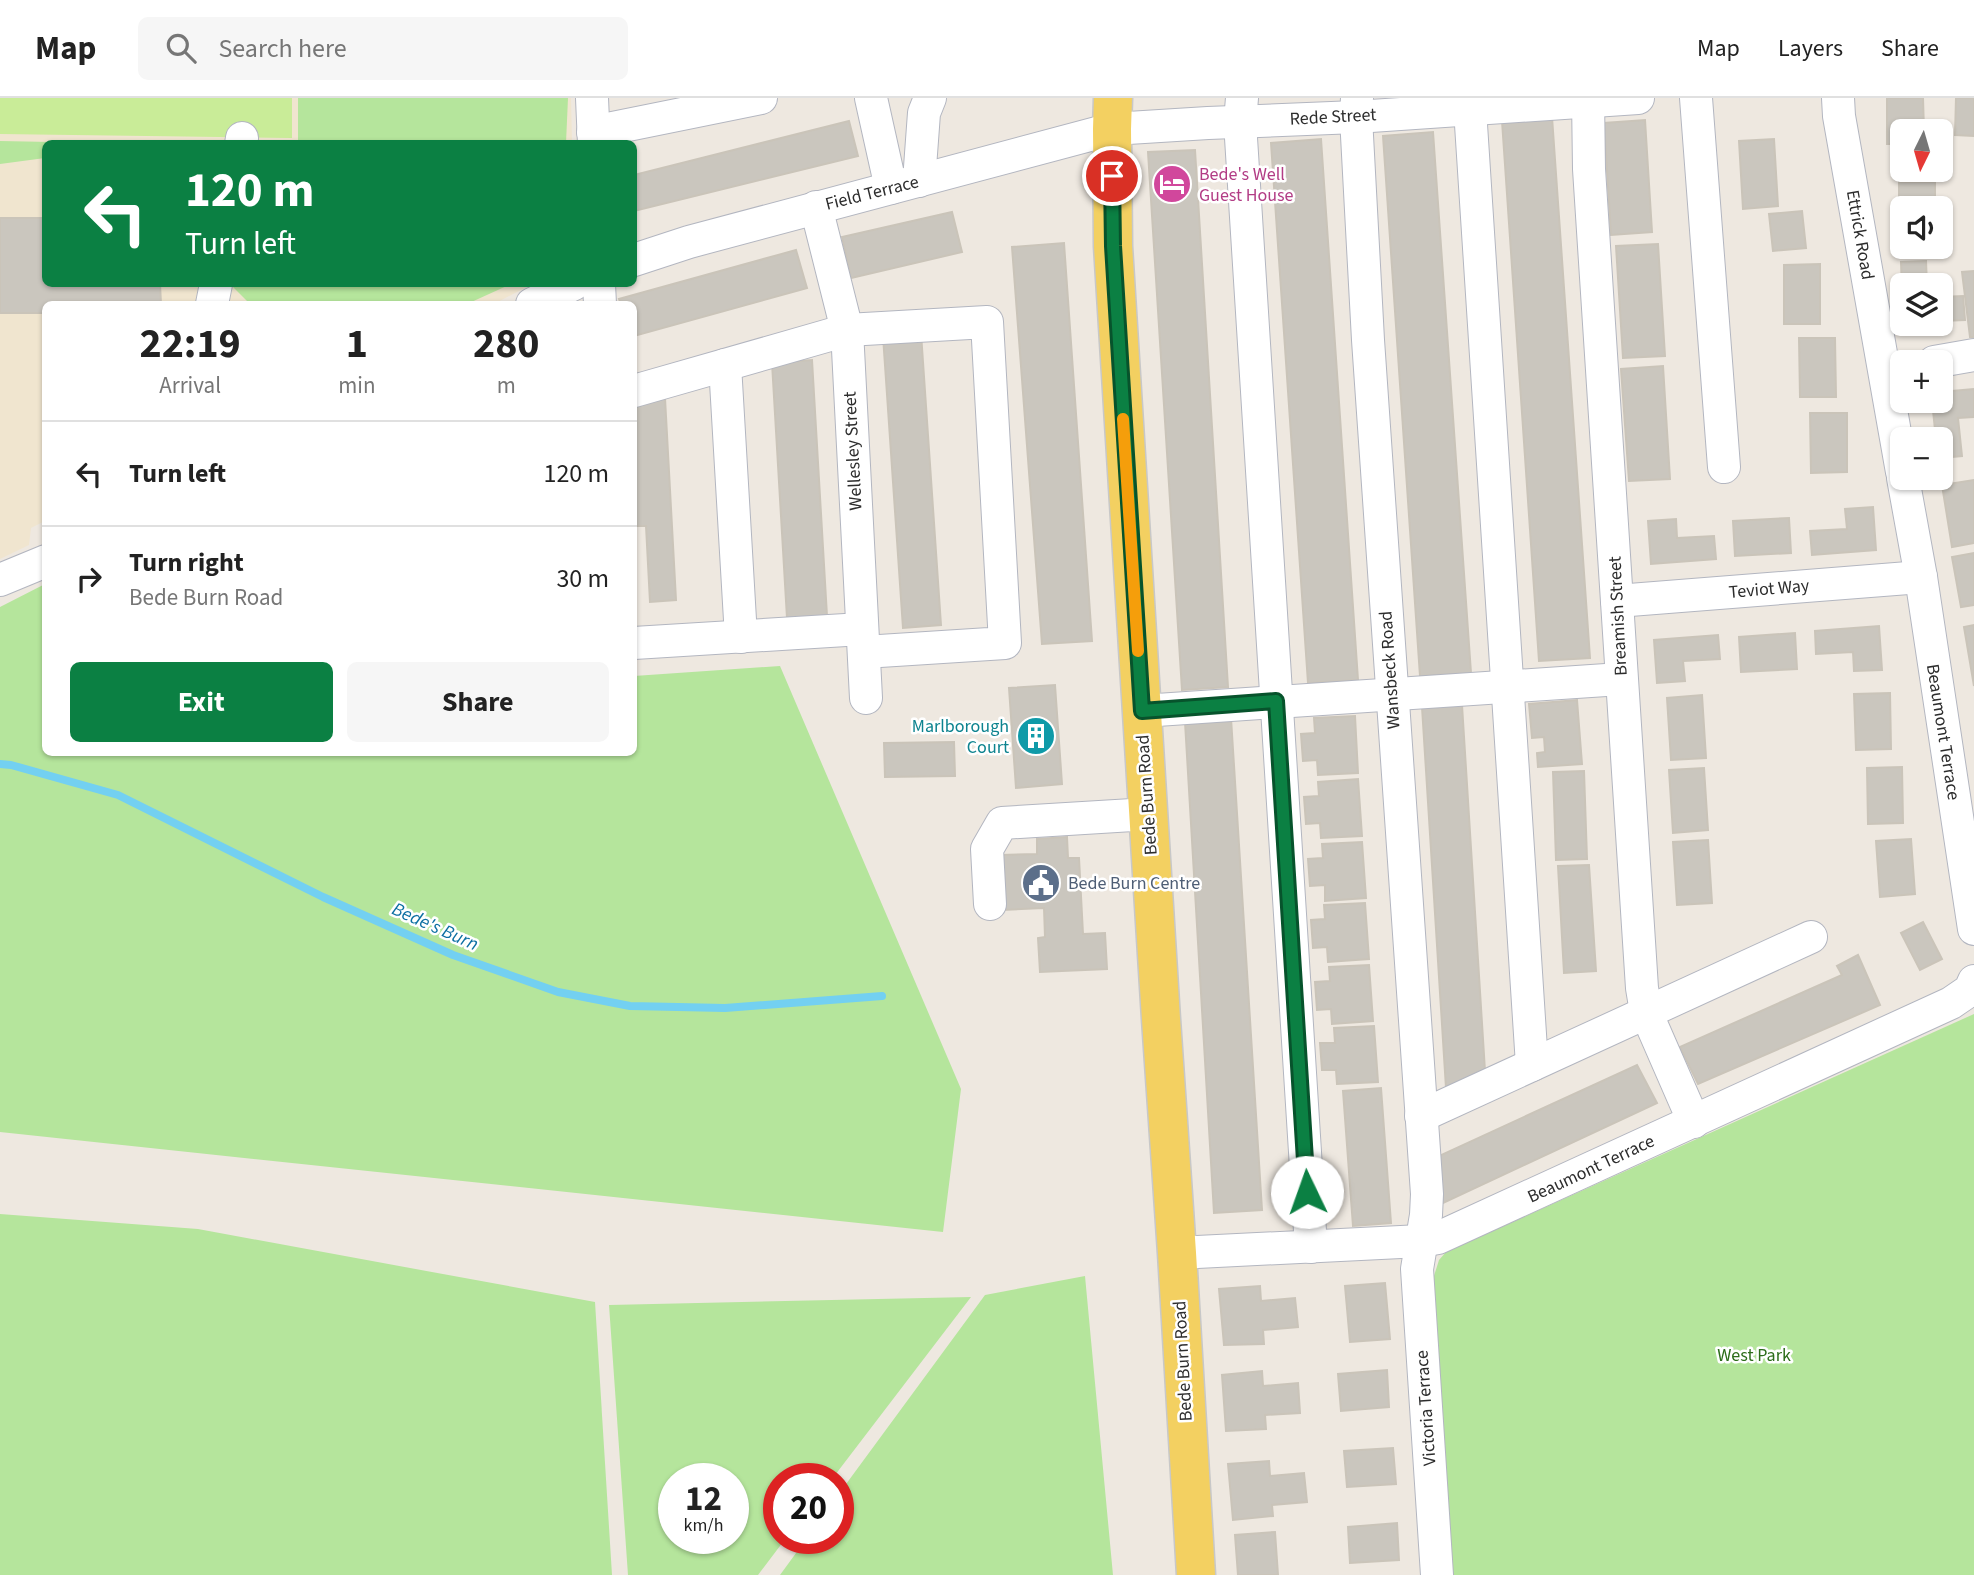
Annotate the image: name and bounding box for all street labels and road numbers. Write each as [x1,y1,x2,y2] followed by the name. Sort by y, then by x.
[1289,102,1377,132] street label: Rede Street
[823,169,922,217] street label: Field Terrace
[1840,188,1880,282] street label: Ettrick Road
[837,391,869,511] street label: Wellesley Street
[1602,556,1634,676] street label: Breamish Street
[1728,573,1811,605] street label: Teviot Way
[1373,610,1407,730] street label: Wansbeck Road
[1920,662,1966,802] street label: Beaumont Terrace
[1130,734,1164,856] street label: Bede Burn Road
[1523,1129,1659,1209] street label: Beaumont Terrace
[1167,1300,1199,1422] street label: Bede Burn Road
[1409,1349,1443,1467] street label: Victoria Terrace

